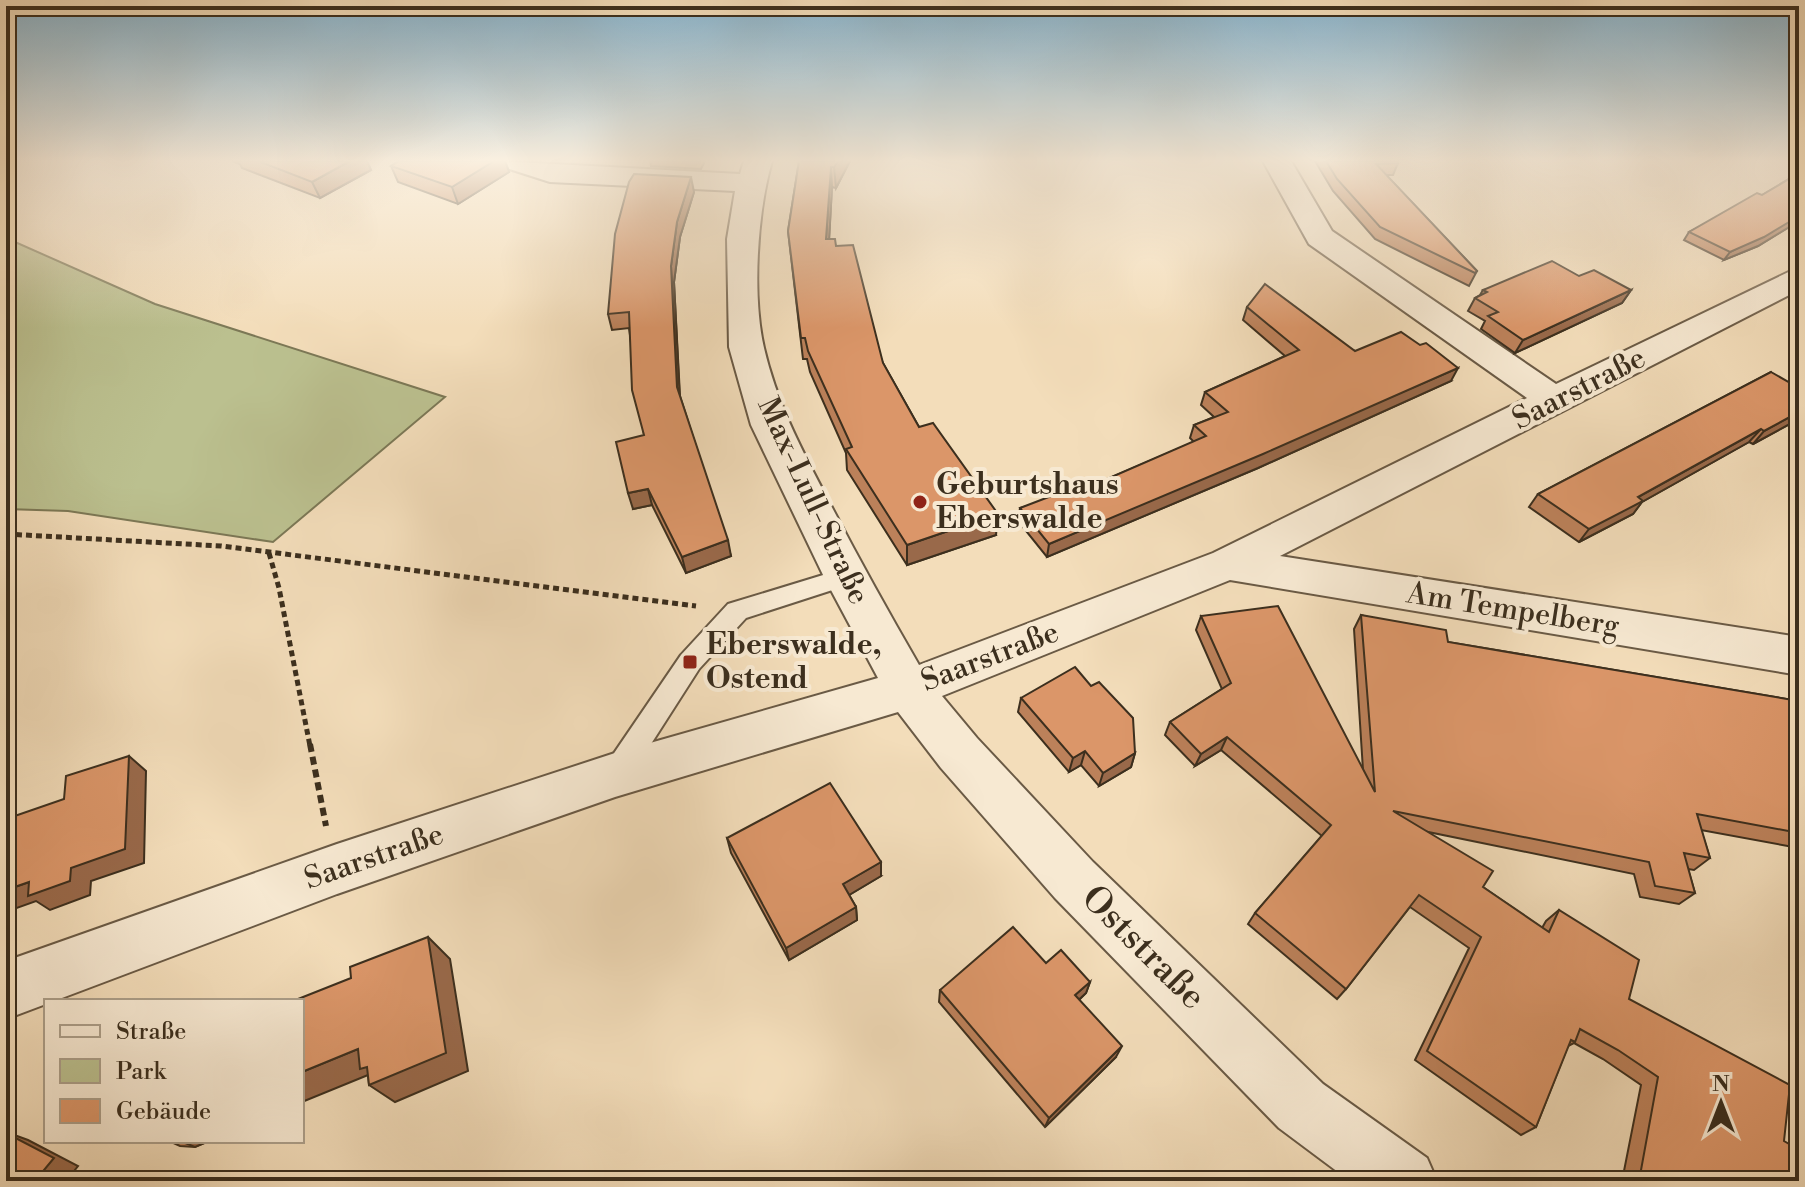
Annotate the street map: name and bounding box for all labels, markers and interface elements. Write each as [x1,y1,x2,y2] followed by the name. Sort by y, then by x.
[1506,339,1652,439] street label: Saarstraße
[748,392,878,610] street label: Max-Lull-Straße
[936,466,1119,538] place label: Geburtshaus Eberswalde
[911,493,929,511] marker: Geburtshaus Eberswalde
[1403,574,1622,646] street label: Am Tempelberg
[916,613,1064,701] street label: Saarstraße
[706,626,882,698] place label: Eberswalde, Ostend
[681,653,699,671] marker: Eberswalde, Ostend
[299,816,449,898] street label: Saarstraße
[1071,876,1215,1020] street label: Oststraße
[44,999,304,1143] legend
[116,1017,186,1047] text: Straße
[116,1057,167,1087] text: Park
[1681,1063,1761,1143] north arrow
[1712,1071,1730,1098] text: N
[116,1097,211,1127] text: Gebäude

